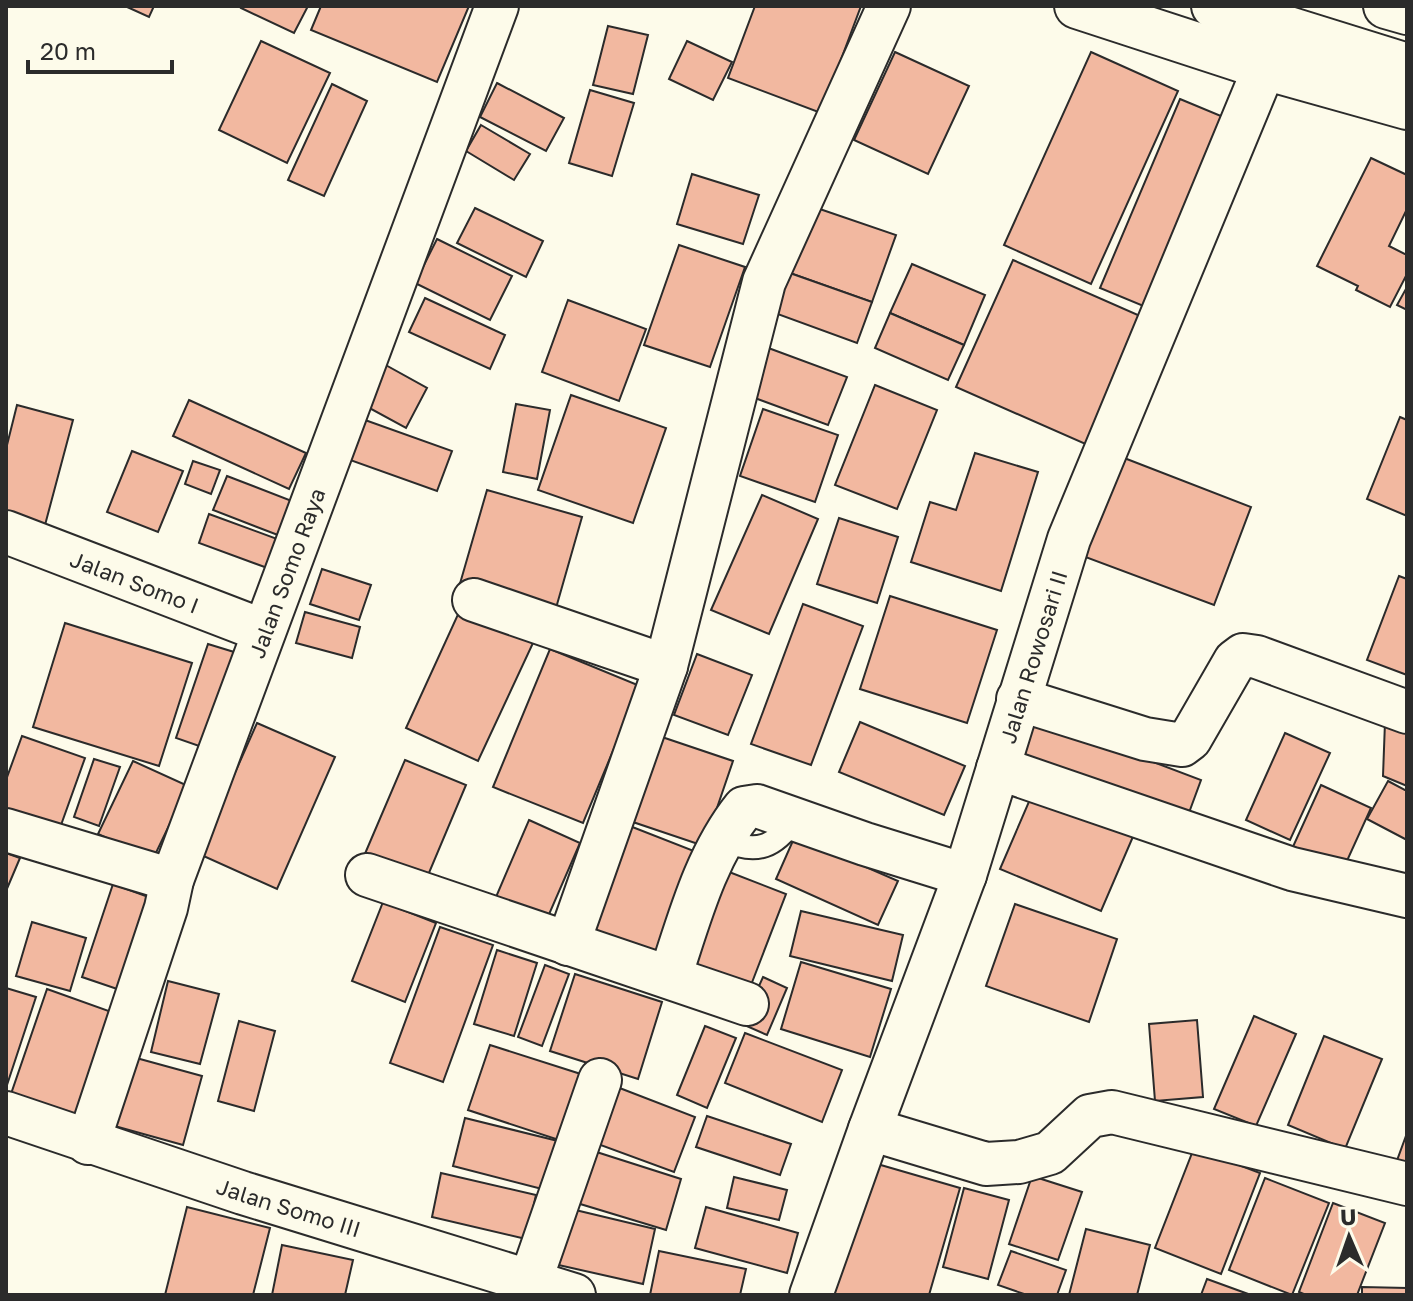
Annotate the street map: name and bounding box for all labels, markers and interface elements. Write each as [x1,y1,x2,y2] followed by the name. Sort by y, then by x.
[28,24,172,74] scale bar
[40,36,96,65] text: 20 m
[242,484,330,662] street label: Jalan Somo Raya
[67,545,203,618] street label: Jalan Somo I
[993,567,1072,746] street label: Jalan Rowosari II
[213,1172,364,1242] street label: Jalan Somo III
[1309,1197,1389,1277] north arrow
[1340,1203,1357,1230] text: U

